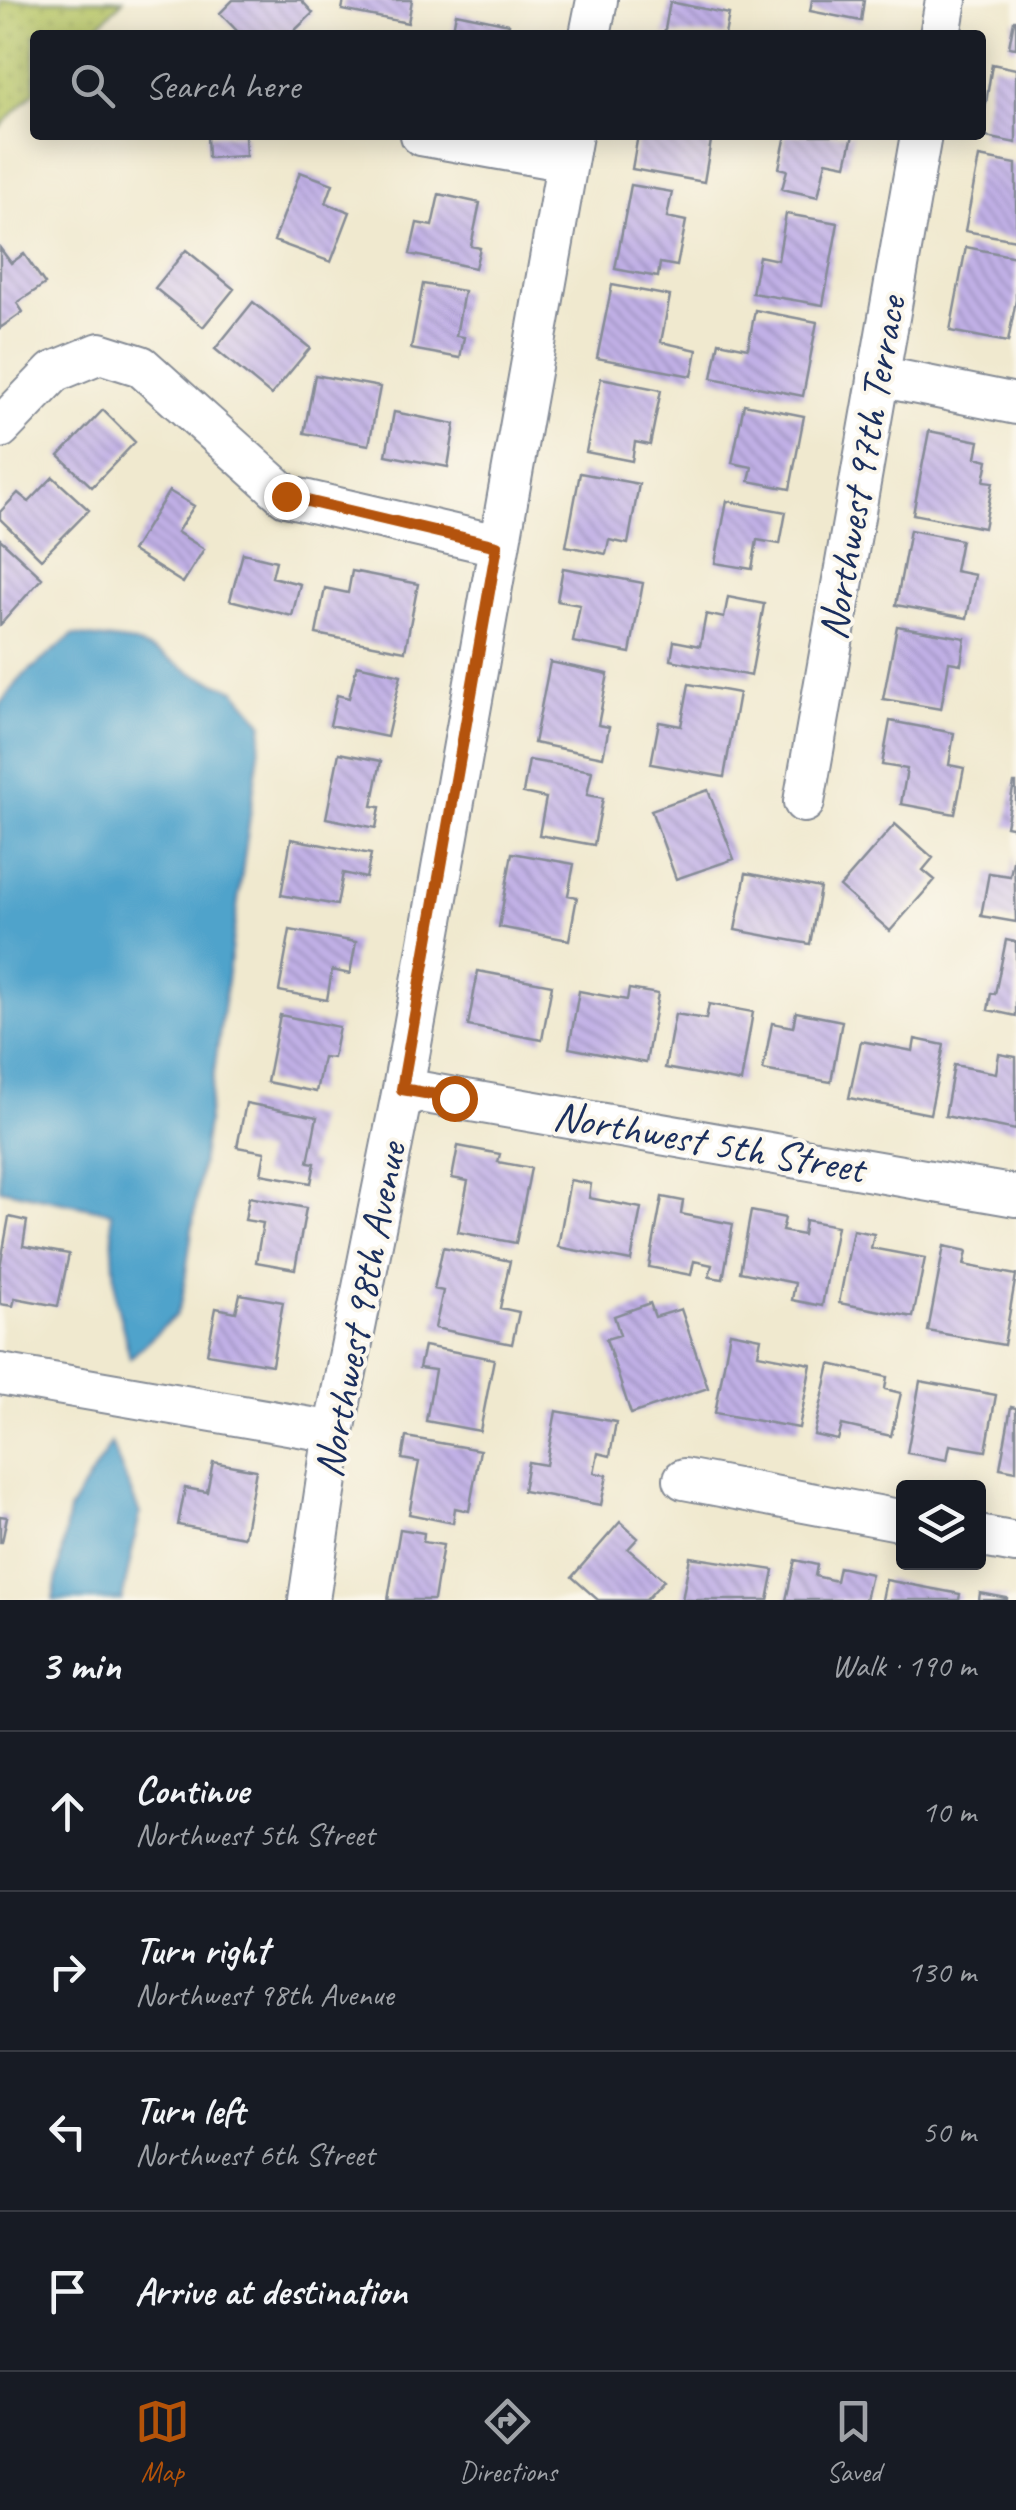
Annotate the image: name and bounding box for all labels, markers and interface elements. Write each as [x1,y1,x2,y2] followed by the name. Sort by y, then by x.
[30,30,986,140] search box
[65,58,120,113] icon: search
[145,62,300,109] text: Search here
[806,290,919,644] street label: Northwest 97th Terrace
[264,474,310,520] route end
[432,1076,478,1122] route start
[550,1089,872,1196] street label: Northwest 5th Street
[302,1136,419,1482] street label: Northwest 98th Avenue
[896,1480,986,1570] map controls
[896,1480,986,1570] button: layers
[40,1639,120,1692] text: 3 min
[832,1645,976,1686] text: Walk · 190 m
[135,1767,249,1814] text: Continue
[40,1784,95,1839] icon: ahead
[922,1791,976,1832] text: 10 m
[135,1814,375,1855] text: Northwest 5th Street
[135,1927,269,1974] text: Turn right
[40,1944,95,1999] icon: right
[907,1951,976,1992] text: 130 m
[135,1974,394,2015] text: Northwest 98th Avenue
[135,2087,245,2134] text: Turn left
[40,2104,95,2159] icon: left
[922,2111,976,2152] text: 50 m
[135,2134,375,2175] text: Northwest 6th Street
[40,2264,95,2319] icon: arrive
[135,2268,407,2315] text: Arrive at destination
[135,2394,190,2489] tab: Map
[459,2394,557,2489] tab: Directions
[826,2394,881,2489] tab: Saved

